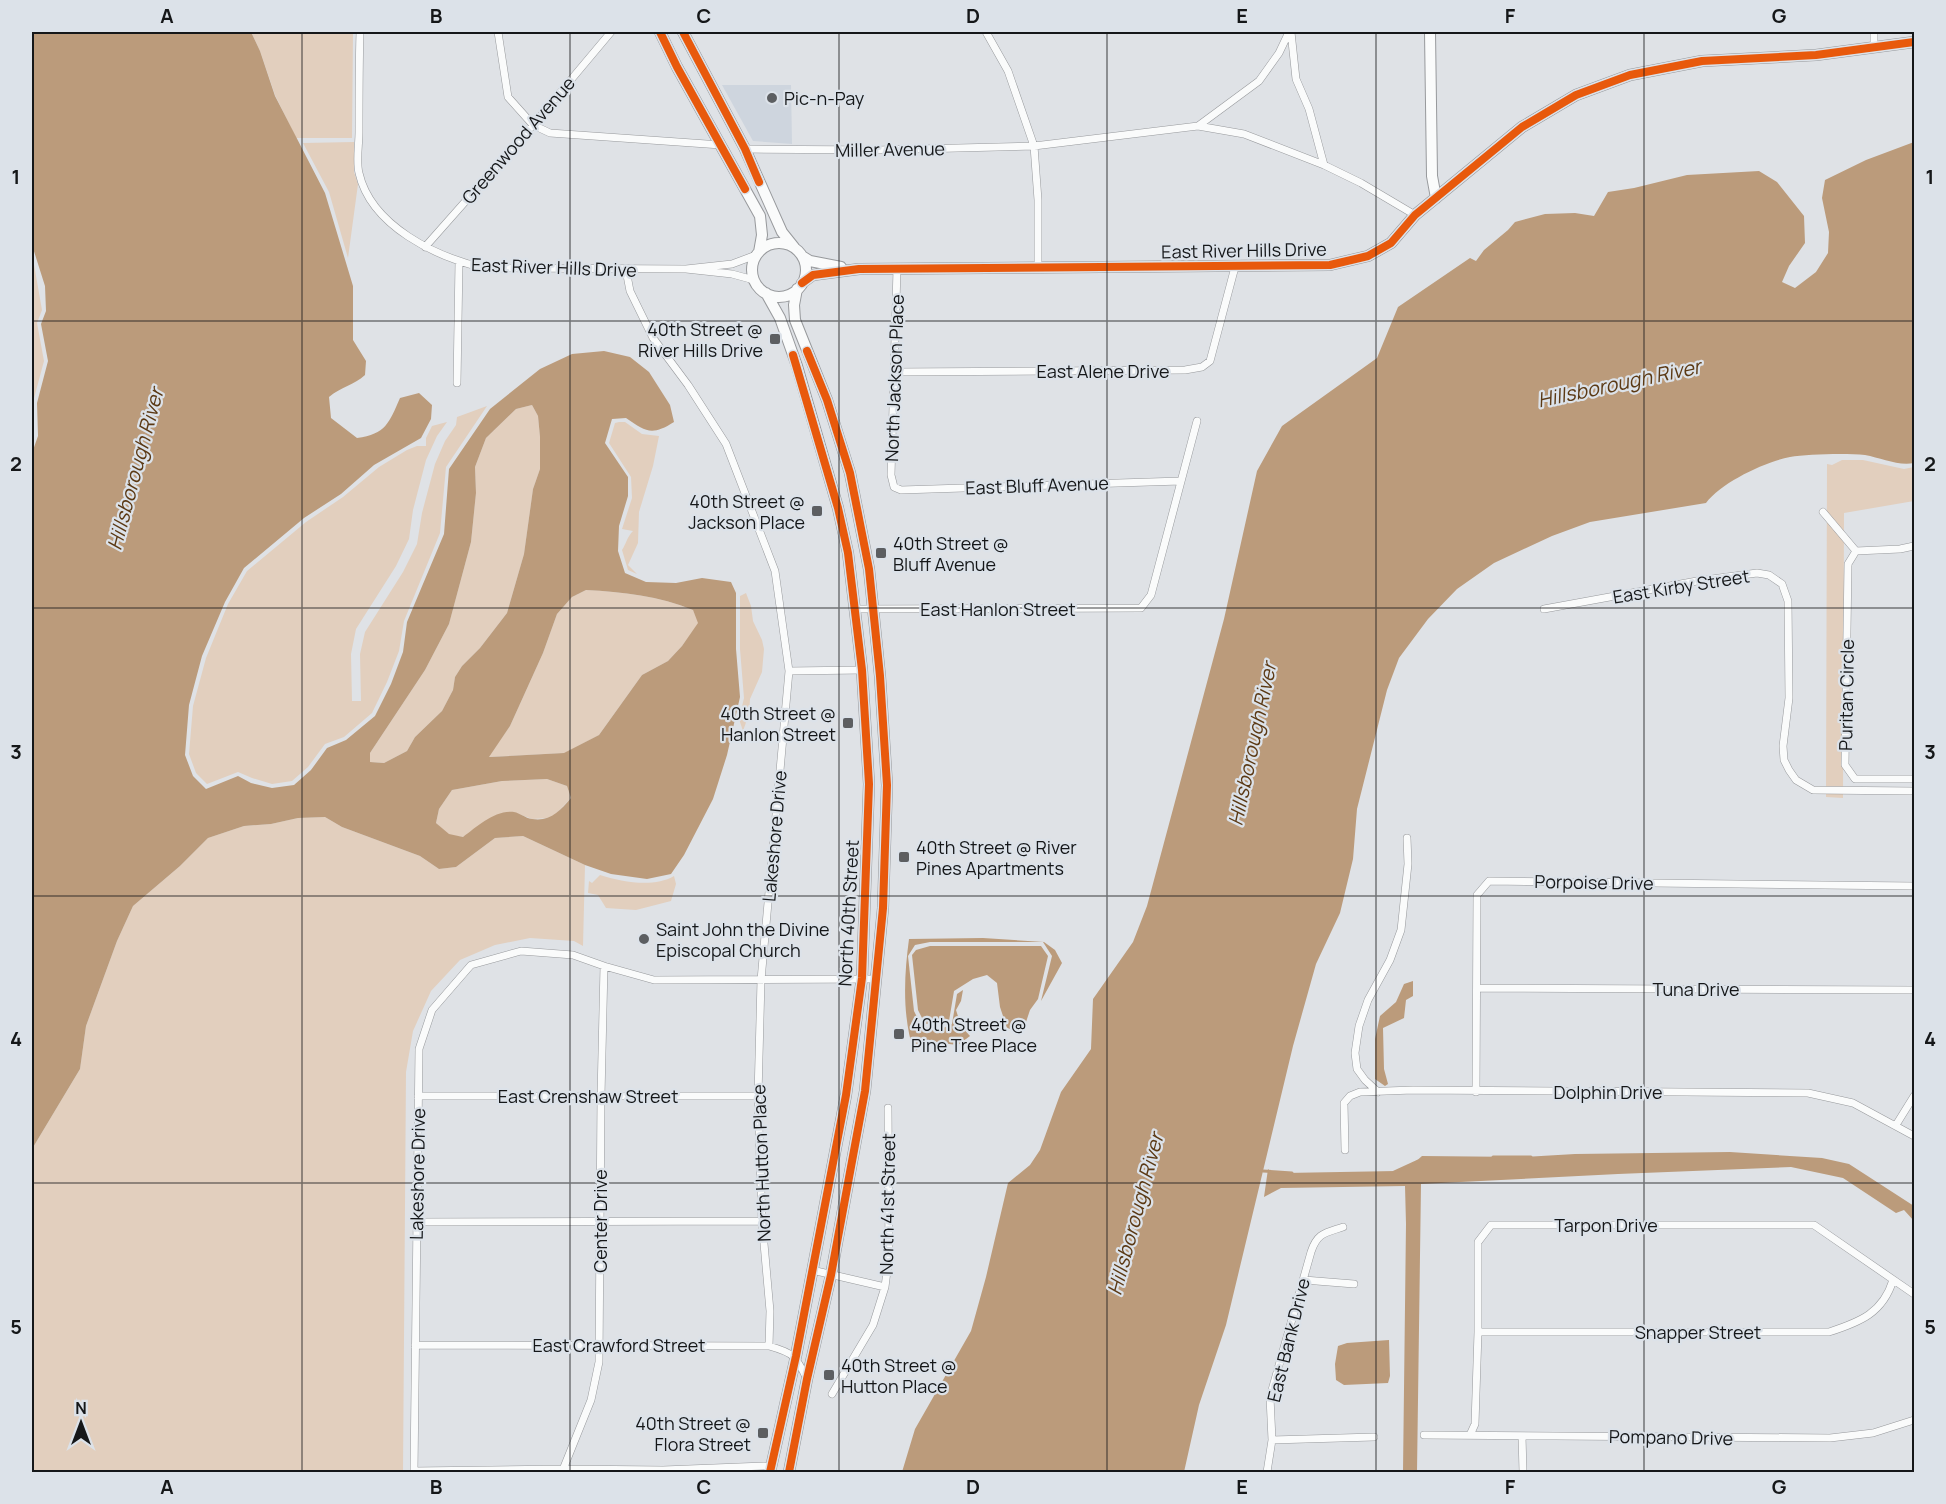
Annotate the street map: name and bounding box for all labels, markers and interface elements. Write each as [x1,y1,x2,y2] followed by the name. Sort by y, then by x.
[160,2,174,29] text: A
[430,2,443,29] text: B
[697,2,711,29] text: C
[966,2,980,29] text: D
[1236,2,1248,29] text: E
[1505,2,1516,29] text: F
[1772,2,1787,29] text: G
[456,71,580,209] street label: Greenwood Avenue
[784,86,865,110] place label: Pic-n-Pay
[765,91,779,105] marker: Pic-n-Pay
[835,136,945,162] street label: Miller Avenue
[12,163,20,190] text: 1
[1926,163,1934,190] text: 1
[1161,237,1327,263] street label: East River Hills Drive
[471,252,637,282] street label: East River Hills Drive
[879,294,909,462] street label: North Jackson Place
[638,317,763,362] place label: 40th Street @ River Hills Drive
[768,332,782,346] marker: 40th Street @ River Hills Drive
[1535,352,1706,413] water label: Hillsborough River
[1036,359,1170,383] street label: East Alene Drive
[100,383,170,553] water label: Hillsborough River
[10,450,22,477] text: 2
[1924,450,1936,477] text: 2
[965,471,1109,499] street label: East Bluff Avenue
[688,489,805,534] place label: 40th Street @ Jackson Place
[810,504,824,518] marker: 40th Street @ Jackson Place
[893,531,1009,576] place label: 40th Street @ Bluff Avenue
[874,546,888,560] marker: 40th Street @ Bluff Avenue
[1611,563,1751,609] street label: East Kirby Street
[920,597,1076,621] street label: East Hanlon Street
[1833,639,1859,751] street label: Puritan Circle
[1222,657,1283,828] water label: Hillsborough River
[720,701,836,746] place label: 40th Street @ Hanlon Street
[841,716,855,730] marker: 40th Street @ Hanlon Street
[10,738,22,765] text: 3
[1924,738,1936,765] text: 3
[756,769,792,903] street label: Lakeshore Drive
[916,835,1077,880] place label: 40th Street @ River Pines Apartments
[832,839,864,987] street label: North 40th Street
[897,850,911,864] marker: 40th Street @ River Pines Apartments
[1534,869,1654,895] street label: Porpoise Drive
[656,917,830,962] place label: Saint John the Divine Episcopal Church
[637,932,651,946] marker: Saint John the Divine Episcopal Church
[1653,977,1739,1001] street label: Tuna Drive
[911,1012,1037,1057] place label: 40th Street @ Pine Tree Place
[10,1025,22,1052] text: 4
[1924,1025,1936,1052] text: 4
[892,1027,906,1041] marker: 40th Street @ Pine Tree Place
[1554,1080,1662,1104] street label: Dolphin Drive
[498,1084,678,1108] street label: East Crenshaw Street
[746,1084,776,1242] street label: North Hutton Place
[404,1108,430,1240] street label: Lakeshore Drive
[1100,1128,1170,1298] water label: Hillsborough River
[874,1133,900,1275] street label: North 41st Street
[588,1169,612,1273] street label: Center Drive
[1554,1213,1658,1237] street label: Tarpon Drive
[1261,1276,1315,1404] street label: East Bank Drive
[10,1313,22,1340] text: 5
[1924,1313,1936,1340] text: 5
[1635,1320,1761,1344] street label: Snapper Street
[532,1333,706,1357] street label: East Crawford Street
[841,1353,957,1398] place label: 40th Street @ Hutton Place
[822,1368,836,1382] marker: 40th Street @ Hutton Place
[51,1393,111,1453] north arrow
[75,1397,87,1419] text: N
[635,1411,751,1456] place label: 40th Street @ Flora Street
[1609,1424,1733,1450] street label: Pompano Drive
[756,1426,770,1440] marker: 40th Street @ Flora Street
[160,1473,174,1500] text: A
[430,1473,443,1500] text: B
[697,1473,711,1500] text: C
[966,1473,980,1500] text: D
[1236,1473,1248,1500] text: E
[1505,1473,1516,1500] text: F
[1772,1473,1787,1500] text: G

